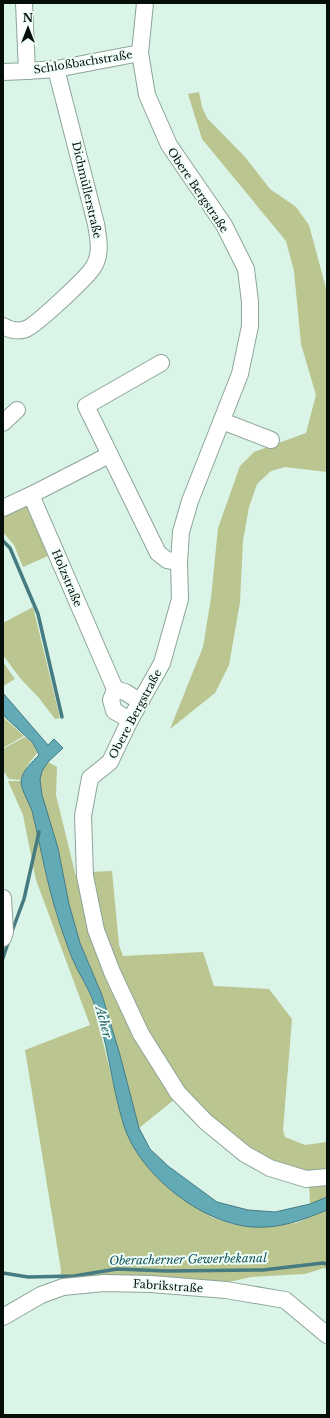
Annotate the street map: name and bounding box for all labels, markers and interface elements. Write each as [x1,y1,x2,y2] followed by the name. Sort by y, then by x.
[8,8,48,48] north arrow
[23,11,34,25] text: N
[33,47,133,77] street label: Schloßbachstraße
[69,140,105,240] street label: Dichmüllerstraße
[164,145,232,235] street label: Obere Bergstraße
[49,547,85,609] street label: Holzstraße
[105,667,165,761] street label: Obere Bergstraße
[92,1003,115,1040] water label: Acher
[109,1250,267,1268] water label: Oberacherner Gewerbekanal
[132,1277,204,1295] street label: Fabrikstraße

